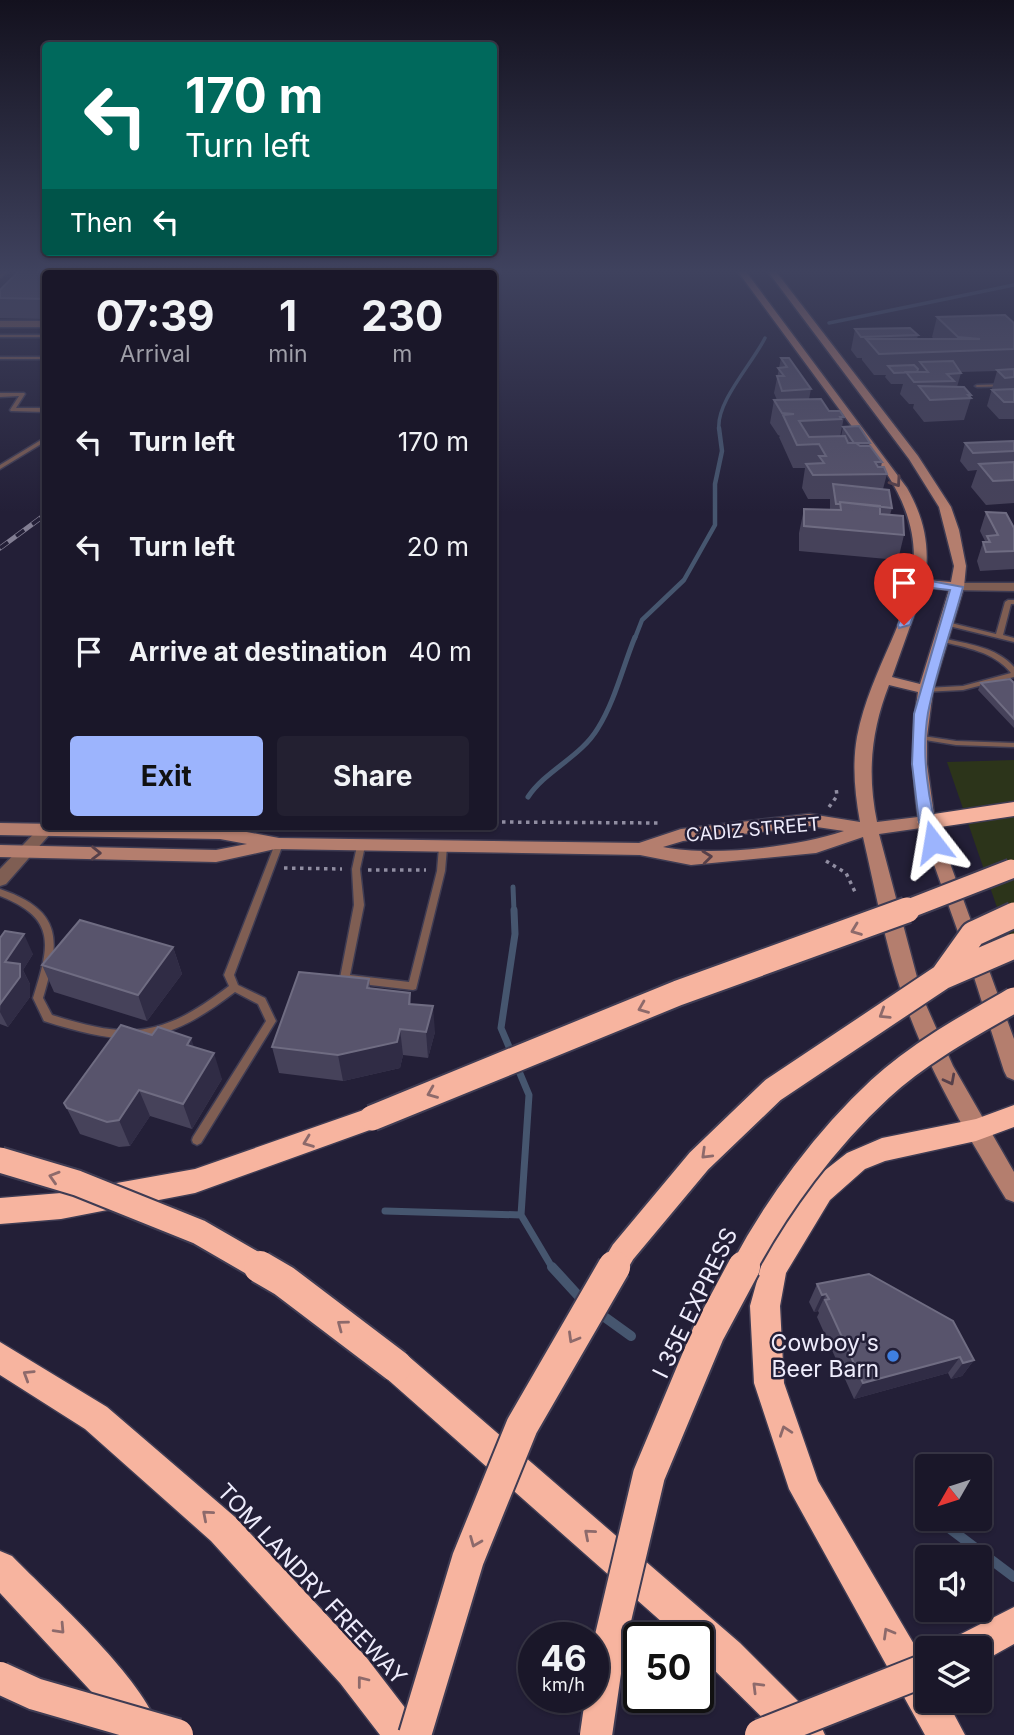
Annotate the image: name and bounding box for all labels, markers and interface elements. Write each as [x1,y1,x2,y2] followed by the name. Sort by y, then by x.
[185,66,323,125] text: 170 m
[70,70,161,161] icon: left
[185,126,310,165] text: Turn left
[147,203,185,241] icon: left
[70,207,133,238] text: Then
[96,290,215,341] text: 07:39
[279,290,297,341] text: 1
[361,290,443,341] text: 230
[120,340,191,368] text: Arrival
[268,340,308,368] text: min
[392,340,412,368] text: m
[70,423,108,461] icon: left
[129,426,235,457] text: Turn left
[398,426,469,457] text: 170 m
[888,474,900,487] one-way arrow
[70,528,108,566] icon: left
[129,531,235,562] text: Turn left
[407,531,469,562] text: 20 m
[874,553,934,625] pin
[885,564,923,602] icon: arrive
[70,633,108,671] icon: arrive
[129,636,388,667] text: Arrive at destination
[409,636,472,667] text: 40 m
[70,736,263,816] button: Exit
[277,736,469,816] button: Share
[896,805,970,879] position arrow
[685,812,821,847] street label: CADIZ STREET
[91,845,101,861] one-way arrow
[701,850,713,865] one-way arrow
[851,921,863,935] one-way arrow
[637,999,649,1013] one-way arrow
[879,1005,892,1018] one-way arrow
[941,1073,955,1085] one-way arrow
[427,1085,439,1099] one-way arrow
[302,1134,315,1148] one-way arrow
[701,1145,714,1158] one-way arrow
[49,1170,61,1185] one-way arrow
[647,1223,743,1383] street label: I 35E EXPRESS
[337,1320,350,1333] one-way arrow
[771,1329,879,1383] place label: Cowboy's Beer Barn
[568,1330,581,1343] one-way arrow
[885,1348,901,1364] marker: Cowboy's Beer Barn
[22,1370,35,1383] one-way arrow
[779,1426,793,1438] one-way arrow
[915,1454,992,1531] north arrow
[915,1454,992,1713] map controls
[211,1477,413,1691] street label: TOM LANDRY FREEWAY
[202,1511,215,1523] one-way arrow
[584,1530,597,1543] one-way arrow
[469,1536,483,1548] one-way arrow
[915,1545,992,1622] button: sound
[51,1621,64,1634] one-way arrow
[623,1622,714,1713] speed limit sign: 50
[883,1628,896,1641] one-way arrow
[915,1636,992,1713] button: layers
[540,1637,587,1679] text: 46
[542,1674,585,1695] text: km/h
[357,1676,370,1689] one-way arrow
[753,1682,766,1695] one-way arrow

